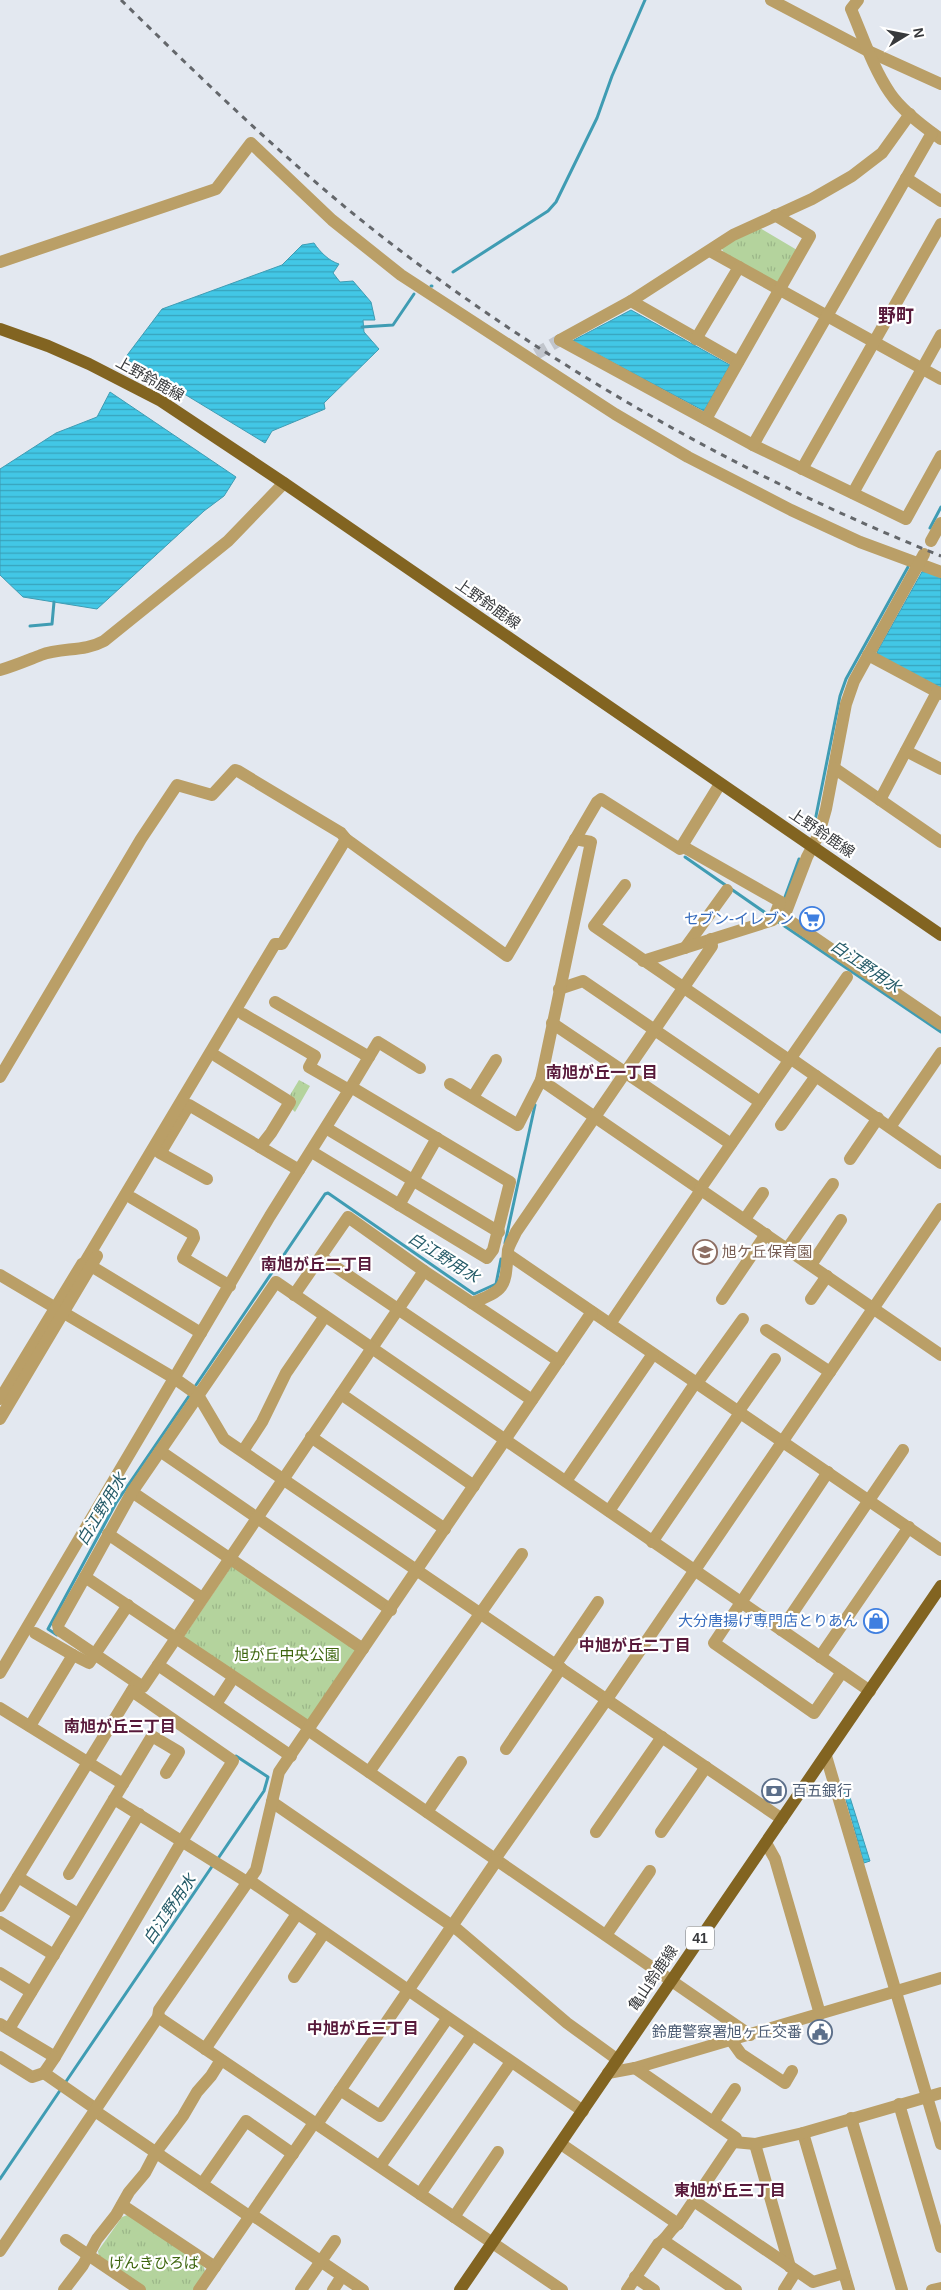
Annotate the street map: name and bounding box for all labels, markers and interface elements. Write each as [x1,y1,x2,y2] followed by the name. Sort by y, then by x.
[881,10,931,60] north arrow
[910,26,928,39] text: N
[878,306,914,326] district label: 野町
[113,353,187,404] street label: 上野鈴鹿線
[453,575,524,632] street label: 上野鈴鹿線
[786,805,858,861] street label: 上野鈴鹿線
[799,906,825,932] supermarket icon: セブン-イレブン
[684,910,794,927] place label: セブン-イレブン
[828,937,905,997] water label: 白江野用水
[546,1064,658,1081] district label: 南旭が丘一丁目
[405,1229,484,1287] water label: 白江野用水
[692,1239,718,1265] school or university icon: 旭ケ丘保育園
[722,1243,812,1260] place label: 旭ケ丘保育園
[261,1256,373,1273] district label: 南旭が丘二丁目
[74,1469,130,1548] water label: 白江野用水
[863,1608,889,1634] shop icon: 大分唐揚げ専門店とりあん
[678,1612,858,1629] place label: 大分唐揚げ専門店とりあん
[579,1637,691,1654] district label: 中旭が丘二丁目
[234,1646,340,1663] park label: 旭が丘中央公園
[64,1718,176,1735] district label: 南旭が丘三丁目
[761,1778,787,1804] bank icon: 百五銀行
[792,1782,852,1799] place label: 百五銀行
[140,1870,200,1947] water label: 白江野用水
[686,1926,714,1950] road number: 41
[625,1942,681,2014] street label: 亀山鈴鹿線
[807,2019,833,2045] public building icon: 鈴鹿警察署旭ヶ丘交番
[307,2020,419,2037] district label: 中旭が丘三丁目
[652,2023,802,2040] place label: 鈴鹿警察署旭ヶ丘交番
[674,2182,786,2199] district label: 東旭が丘三丁目
[109,2254,199,2271] park label: げんきひろば

